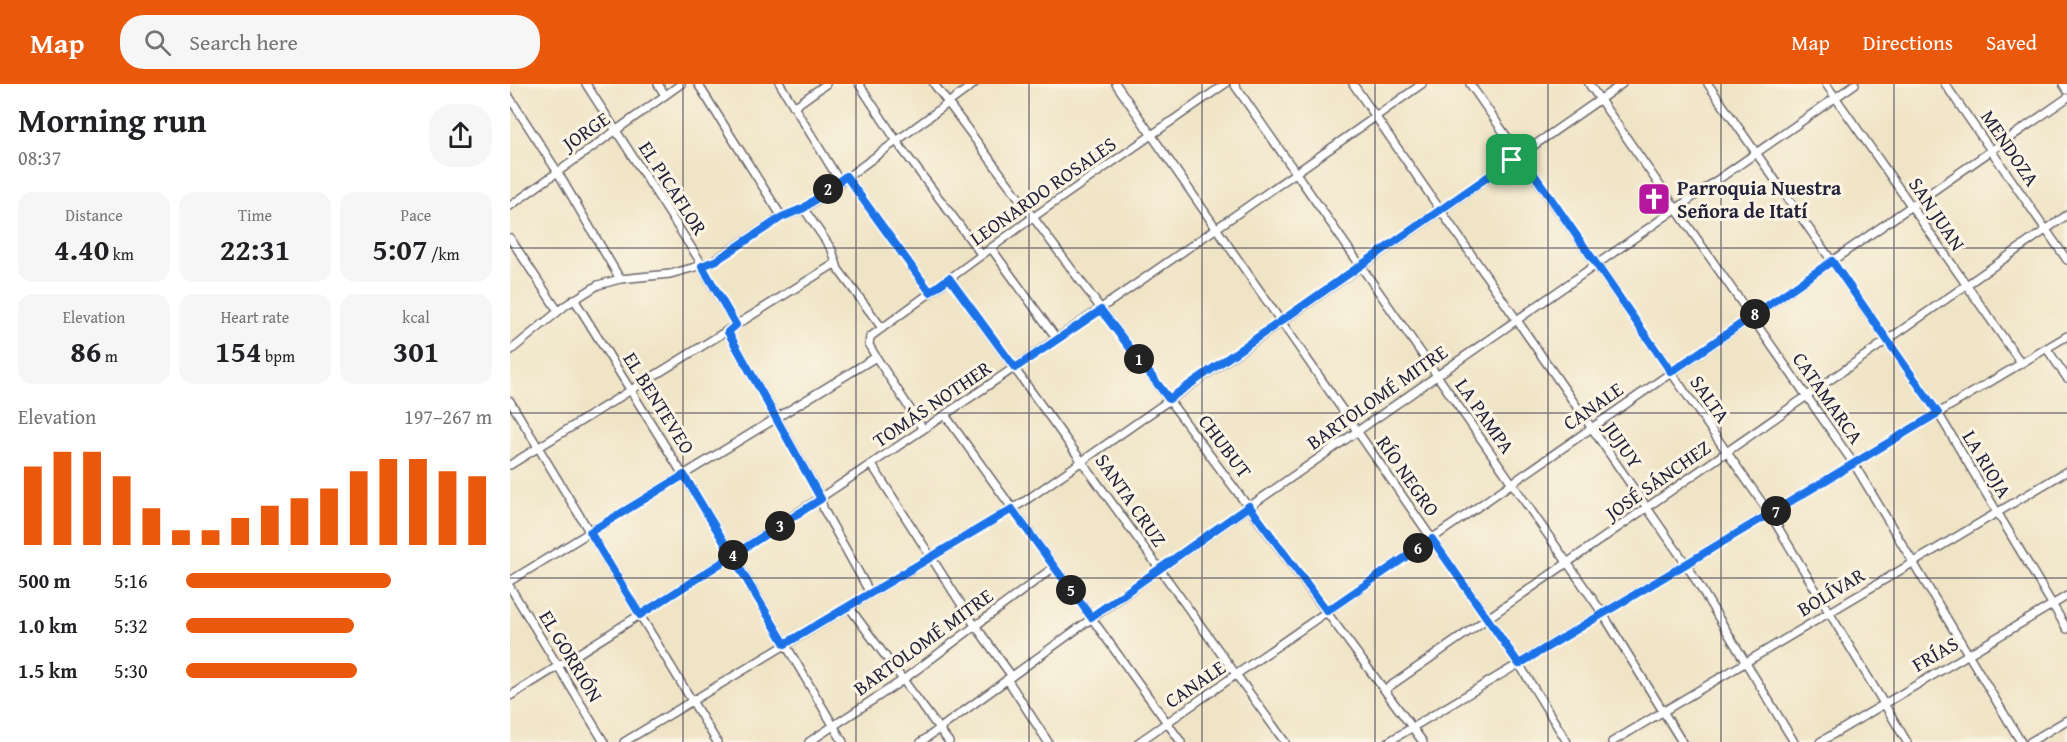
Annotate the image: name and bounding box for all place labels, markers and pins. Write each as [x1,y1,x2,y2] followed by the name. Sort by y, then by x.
[1486,134,1537,185] pin
[1677,173,1842,225] place label: Parroquia Nuestra Señora de Itatí
[813,174,843,204] pin: 2
[1636,181,1672,217] church icon: Parroquia Nuestra Señora de Itatí
[1740,299,1770,329] pin: 8
[1124,344,1154,374] pin: 1
[1761,496,1791,526] pin: 7
[765,511,795,541] pin: 3
[1403,533,1433,563] pin: 6
[718,540,748,570] pin: 4
[1056,575,1086,605] pin: 5

